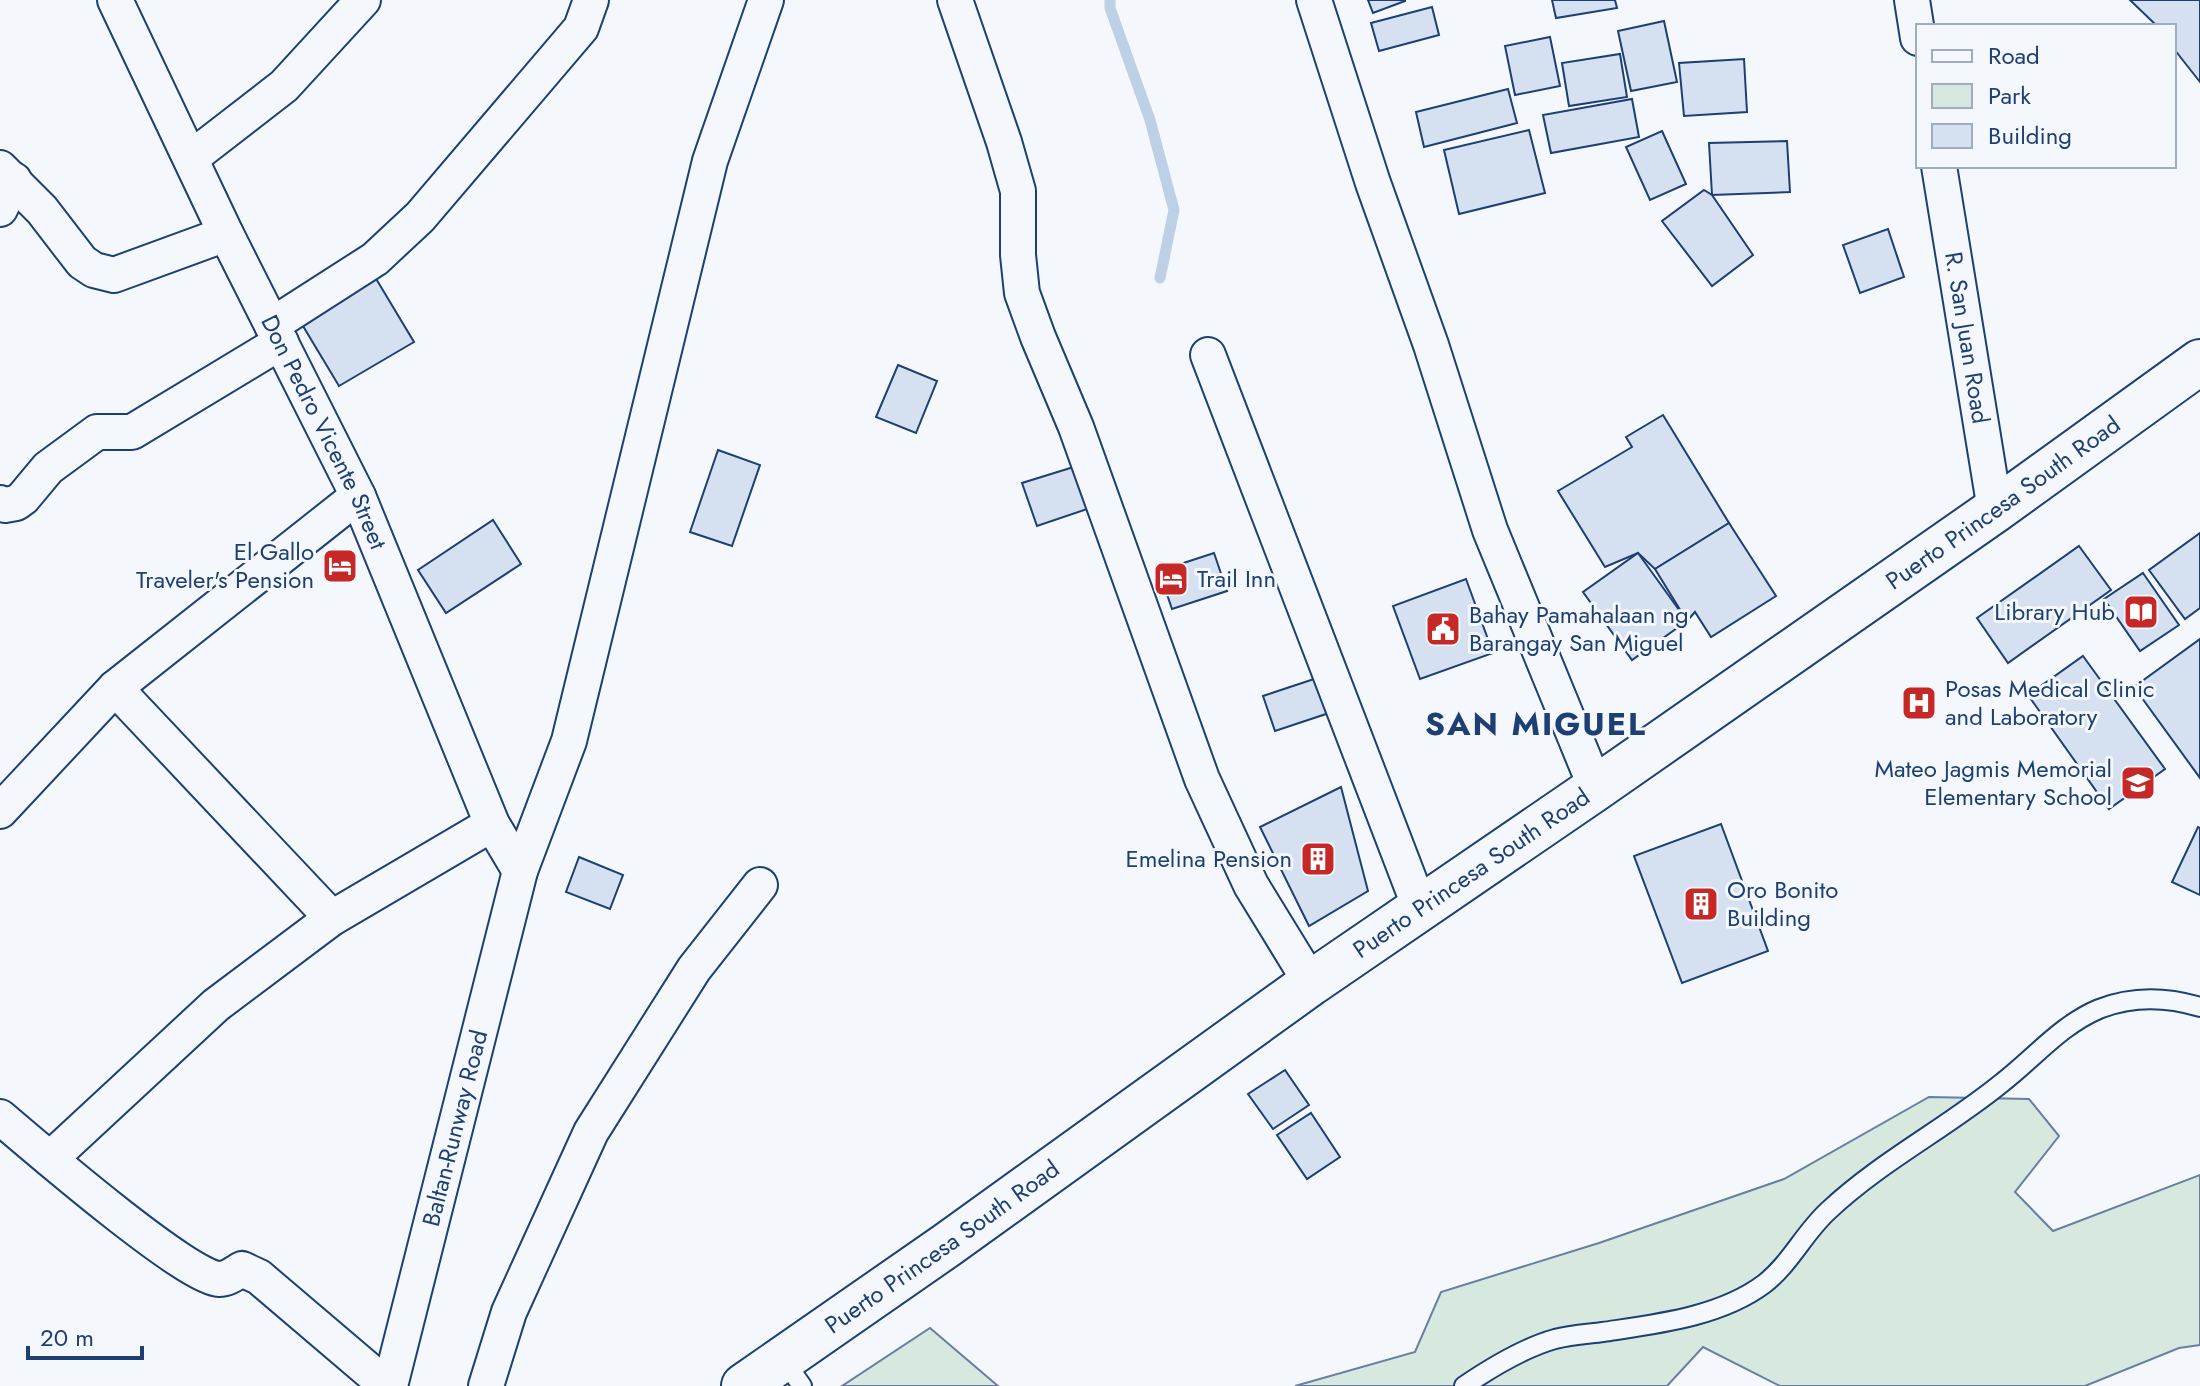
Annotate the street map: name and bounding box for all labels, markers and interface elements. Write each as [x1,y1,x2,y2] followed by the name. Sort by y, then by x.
[1916,24,2176,168] legend
[1988,38,2040,73] text: Road
[1988,78,2031,113] text: Park
[1988,118,2072,153] text: Building
[1936,249,1999,426] street label: R. San Juan Road
[252,308,396,555] street label: Don Pedro Vicente Street
[1879,407,2127,598] street label: Puerto Princesa South Road
[136,534,314,597] place label: El Gallo Traveler's Pension
[321,547,359,585] hotel icon: El Gallo Traveler's Pension
[1152,560,1190,598] hotel icon: Trail Inn
[1197,561,1276,596] place label: Trail Inn
[2122,593,2160,631] library icon: Library Hub
[1994,594,2115,629] place label: Library Hub
[1469,597,1689,660] place label: Bahay Pamahalaan ng Barangay San Miguel
[1424,610,1462,648] public building icon: Bahay Pamahalaan ng Barangay San Miguel
[1945,671,2155,734] place label: Posas Medical Clinic and Laboratory
[1900,684,1938,722] hospital icon: Posas Medical Clinic and Laboratory
[1425,701,1647,747] district label: SAN MIGUEL
[1875,751,2112,814] place label: Mateo Jagmis Memorial Elementary School
[2119,764,2157,802] school or university icon: Mateo Jagmis Memorial Elementary School
[1346,779,1597,966] street label: Puerto Princesa South Road
[1299,840,1337,878] building icon: Emelina Pension
[1126,841,1292,876] place label: Emelina Pension
[1727,872,1838,935] place label: Oro Bonito Building
[1682,885,1720,923] building icon: Oro Bonito Building
[413,1026,496,1230] street label: Baltan-Runway Road
[817,1152,1066,1342] street label: Puerto Princesa South Road
[28,1310,142,1360] scale bar
[40,1320,94,1355] text: 20 m

